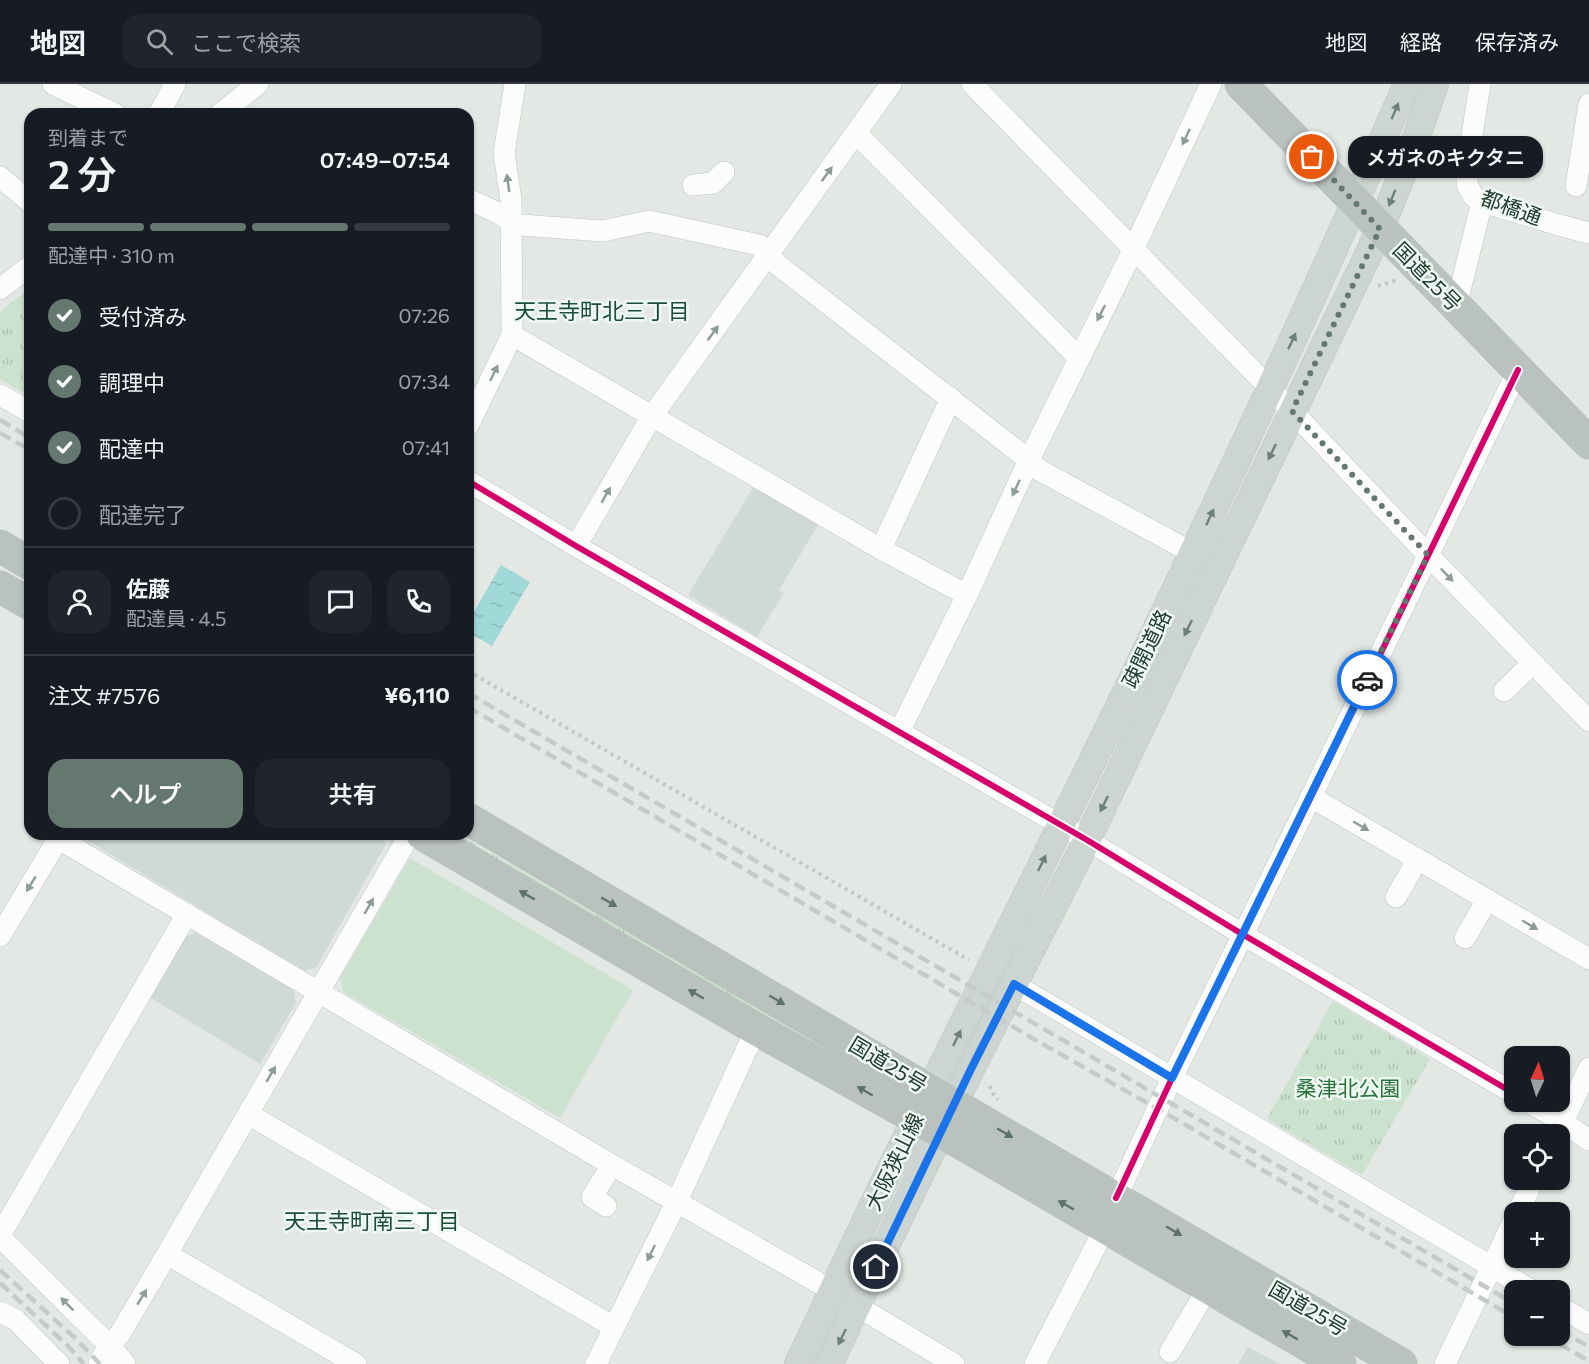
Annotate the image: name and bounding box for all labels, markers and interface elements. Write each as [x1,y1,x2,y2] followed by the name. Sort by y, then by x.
[122,14,542,68] search box
[30,25,86,59] text: 地図
[143,25,176,58] icon: search
[191,29,301,56] text: ここで検索
[1325,29,1367,54] text: 地図
[1400,29,1442,54] text: 経路
[1475,29,1559,54] text: 保存済み
[1390,101,1400,119] one-way arrow
[48,125,128,149] text: 到着まで
[1181,128,1190,145] one-way arrow
[1286,131,1337,182] pin
[1348,136,1543,178] callout: メガネのキクタニ
[1295,140,1328,173] icon: bag
[1366,145,1525,169] text: メガネのキクタニ
[320,146,450,173] text: 07:49–07:54
[48,149,116,197] text: 2 分
[820,167,832,182] one-way arrow
[503,173,512,192] one-way arrow
[1478,184,1545,229] street label: 都橋通
[1387,189,1397,207] one-way arrow
[1389,236,1468,315] street label: 国道25号
[48,243,175,267] text: 配達中 · 310 m
[514,297,690,324] district label: 天王寺町北三丁目
[48,299,81,332] icon: check
[99,303,187,330] text: 受付済み
[399,303,450,327] text: 07:26
[1097,304,1106,321] one-way arrow
[706,325,718,340] one-way arrow
[1288,332,1297,349] one-way arrow
[488,364,498,382] one-way arrow
[48,365,81,398] icon: check
[99,369,165,396] text: 調理中
[398,369,450,393] text: 07:34
[48,431,81,464] icon: check
[99,435,165,462] text: 配達中
[402,435,450,459] text: 07:41
[1268,443,1277,460] one-way arrow
[1012,480,1021,497] one-way arrow
[600,487,611,503] one-way arrow
[99,501,187,528] text: 配達完了
[1205,509,1214,526] one-way arrow
[1440,568,1454,582] one-way arrow
[48,570,111,633] button: person
[309,570,372,633] button: chat
[387,570,450,633] button: phone
[126,575,170,602] text: 佐藤
[1116,605,1175,692] street label: 疎開道路
[126,606,226,630] text: 配達員 · 4.5
[1184,619,1193,636] one-way arrow
[1337,650,1397,710] courier
[1351,664,1384,697] icon: car
[384,681,450,708] text: ¥6,110
[48,682,160,709] text: 注文 #7576
[48,759,243,828] button: ヘルプ
[255,759,450,828] button: 共有
[1100,795,1109,812] one-way arrow
[1353,821,1369,832] one-way arrow
[1038,855,1047,872] one-way arrow
[26,876,36,893] one-way arrow
[519,890,535,901] one-way arrow
[364,897,374,914] one-way arrow
[601,897,618,907] one-way arrow
[1522,920,1539,930] one-way arrow
[688,988,704,999] one-way arrow
[769,995,785,1006] one-way arrow
[952,1030,961,1047] one-way arrow
[845,1031,932,1097] street label: 国道25号
[1504,1046,1570,1112] north arrow
[1504,1046,1570,1346] map controls
[266,1065,276,1082] one-way arrow
[1296,1075,1401,1100] park label: 桑津北公園
[856,1086,873,1096] one-way arrow
[859,1109,928,1214] street label: 大阪狭山線
[1504,1124,1570,1190] button: locate
[997,1128,1013,1139] one-way arrow
[1058,1200,1074,1211] one-way arrow
[1504,1202,1570,1268] button: +
[284,1207,460,1234] district label: 天王寺町南三丁目
[1166,1226,1182,1237] one-way arrow
[850,1241,901,1292] pin
[646,1244,656,1262] one-way arrow
[859,1250,892,1283] icon: home
[1265,1275,1353,1340] street label: 国道25号
[1504,1280,1570,1346] button: −
[136,1289,147,1305] one-way arrow
[61,1297,75,1311] one-way arrow
[838,1328,847,1345] one-way arrow
[1281,1330,1298,1340] one-way arrow

